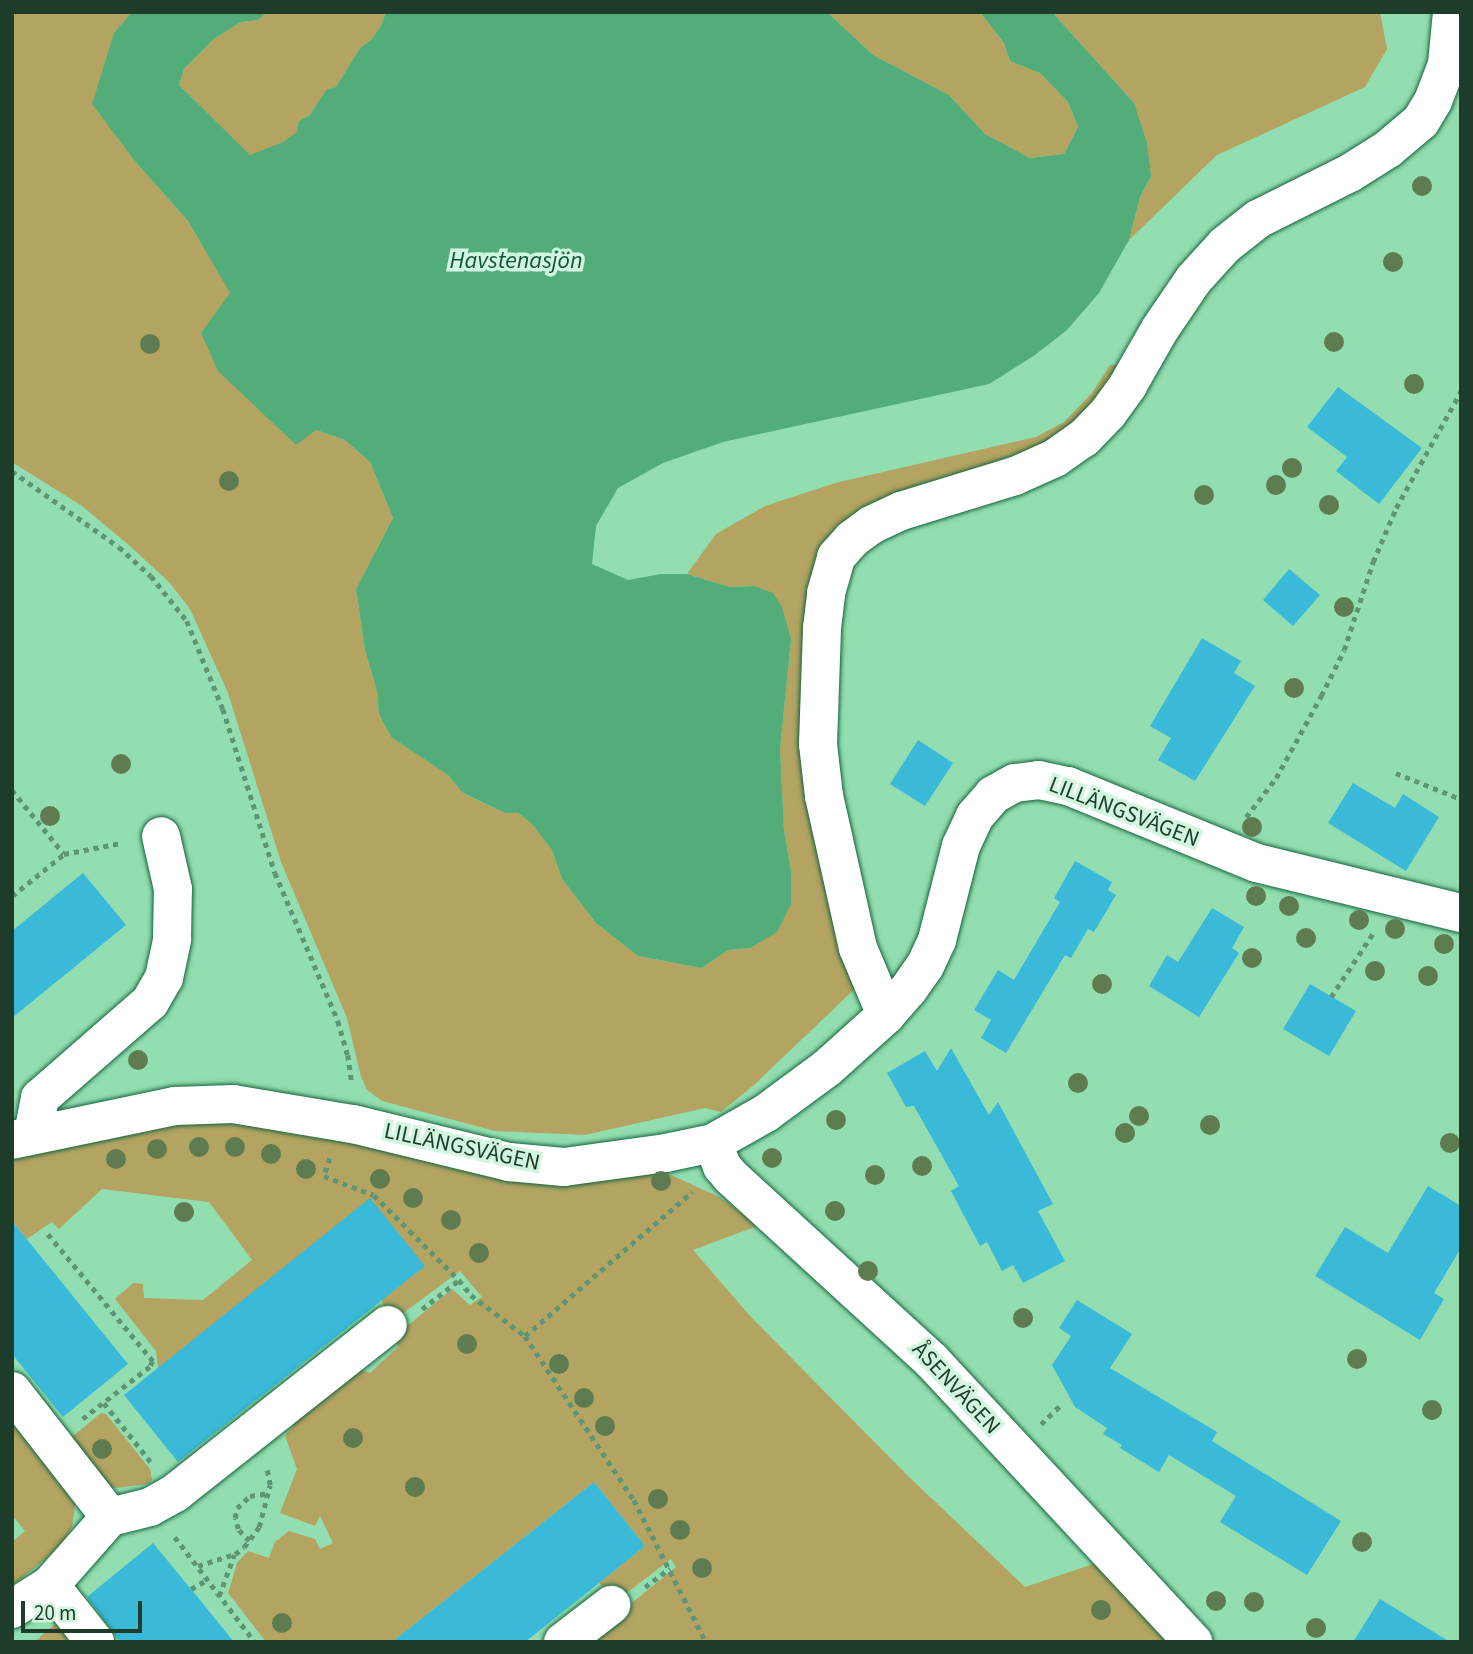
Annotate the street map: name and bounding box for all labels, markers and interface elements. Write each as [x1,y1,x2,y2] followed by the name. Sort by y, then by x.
[450,247,582,275] water label: Havstenasjön
[1045,771,1203,853] street label: LILLÄNGSVÄGEN
[382,1117,542,1177] street label: LILLÄNGSVÄGEN
[906,1336,1006,1440] street label: ÅSENVÄGEN
[24,1588,145,1632] scale bar
[34,1598,76,1628] text: 20 m

